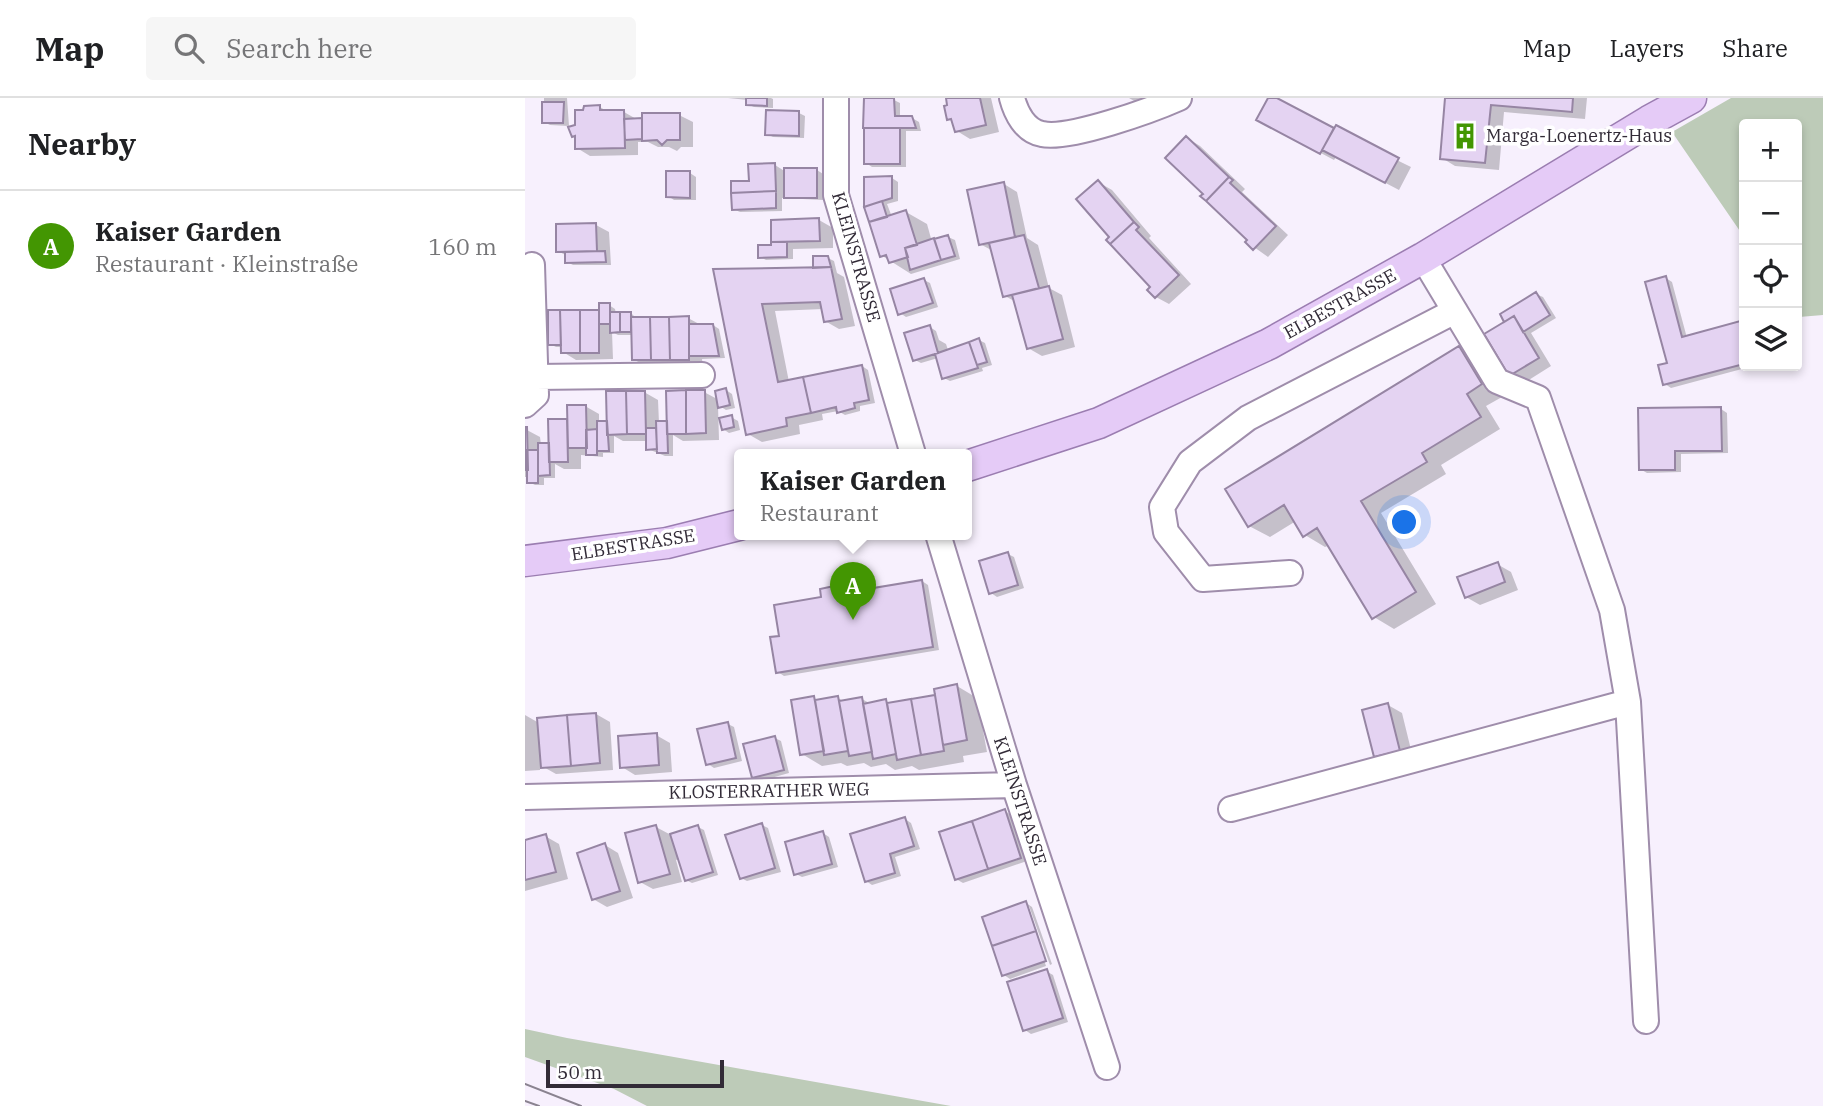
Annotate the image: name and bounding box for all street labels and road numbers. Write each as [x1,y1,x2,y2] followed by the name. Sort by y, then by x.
[827,189,886,325] street label: KLEINSTRASSE
[1279,263,1400,344] street label: ELBESTRASSE
[569,523,697,566] street label: ELBESTRASSE
[989,733,1052,868] street label: KLEINSTRASSE
[668,777,870,804] street label: KLOSTERRATHER WEG

